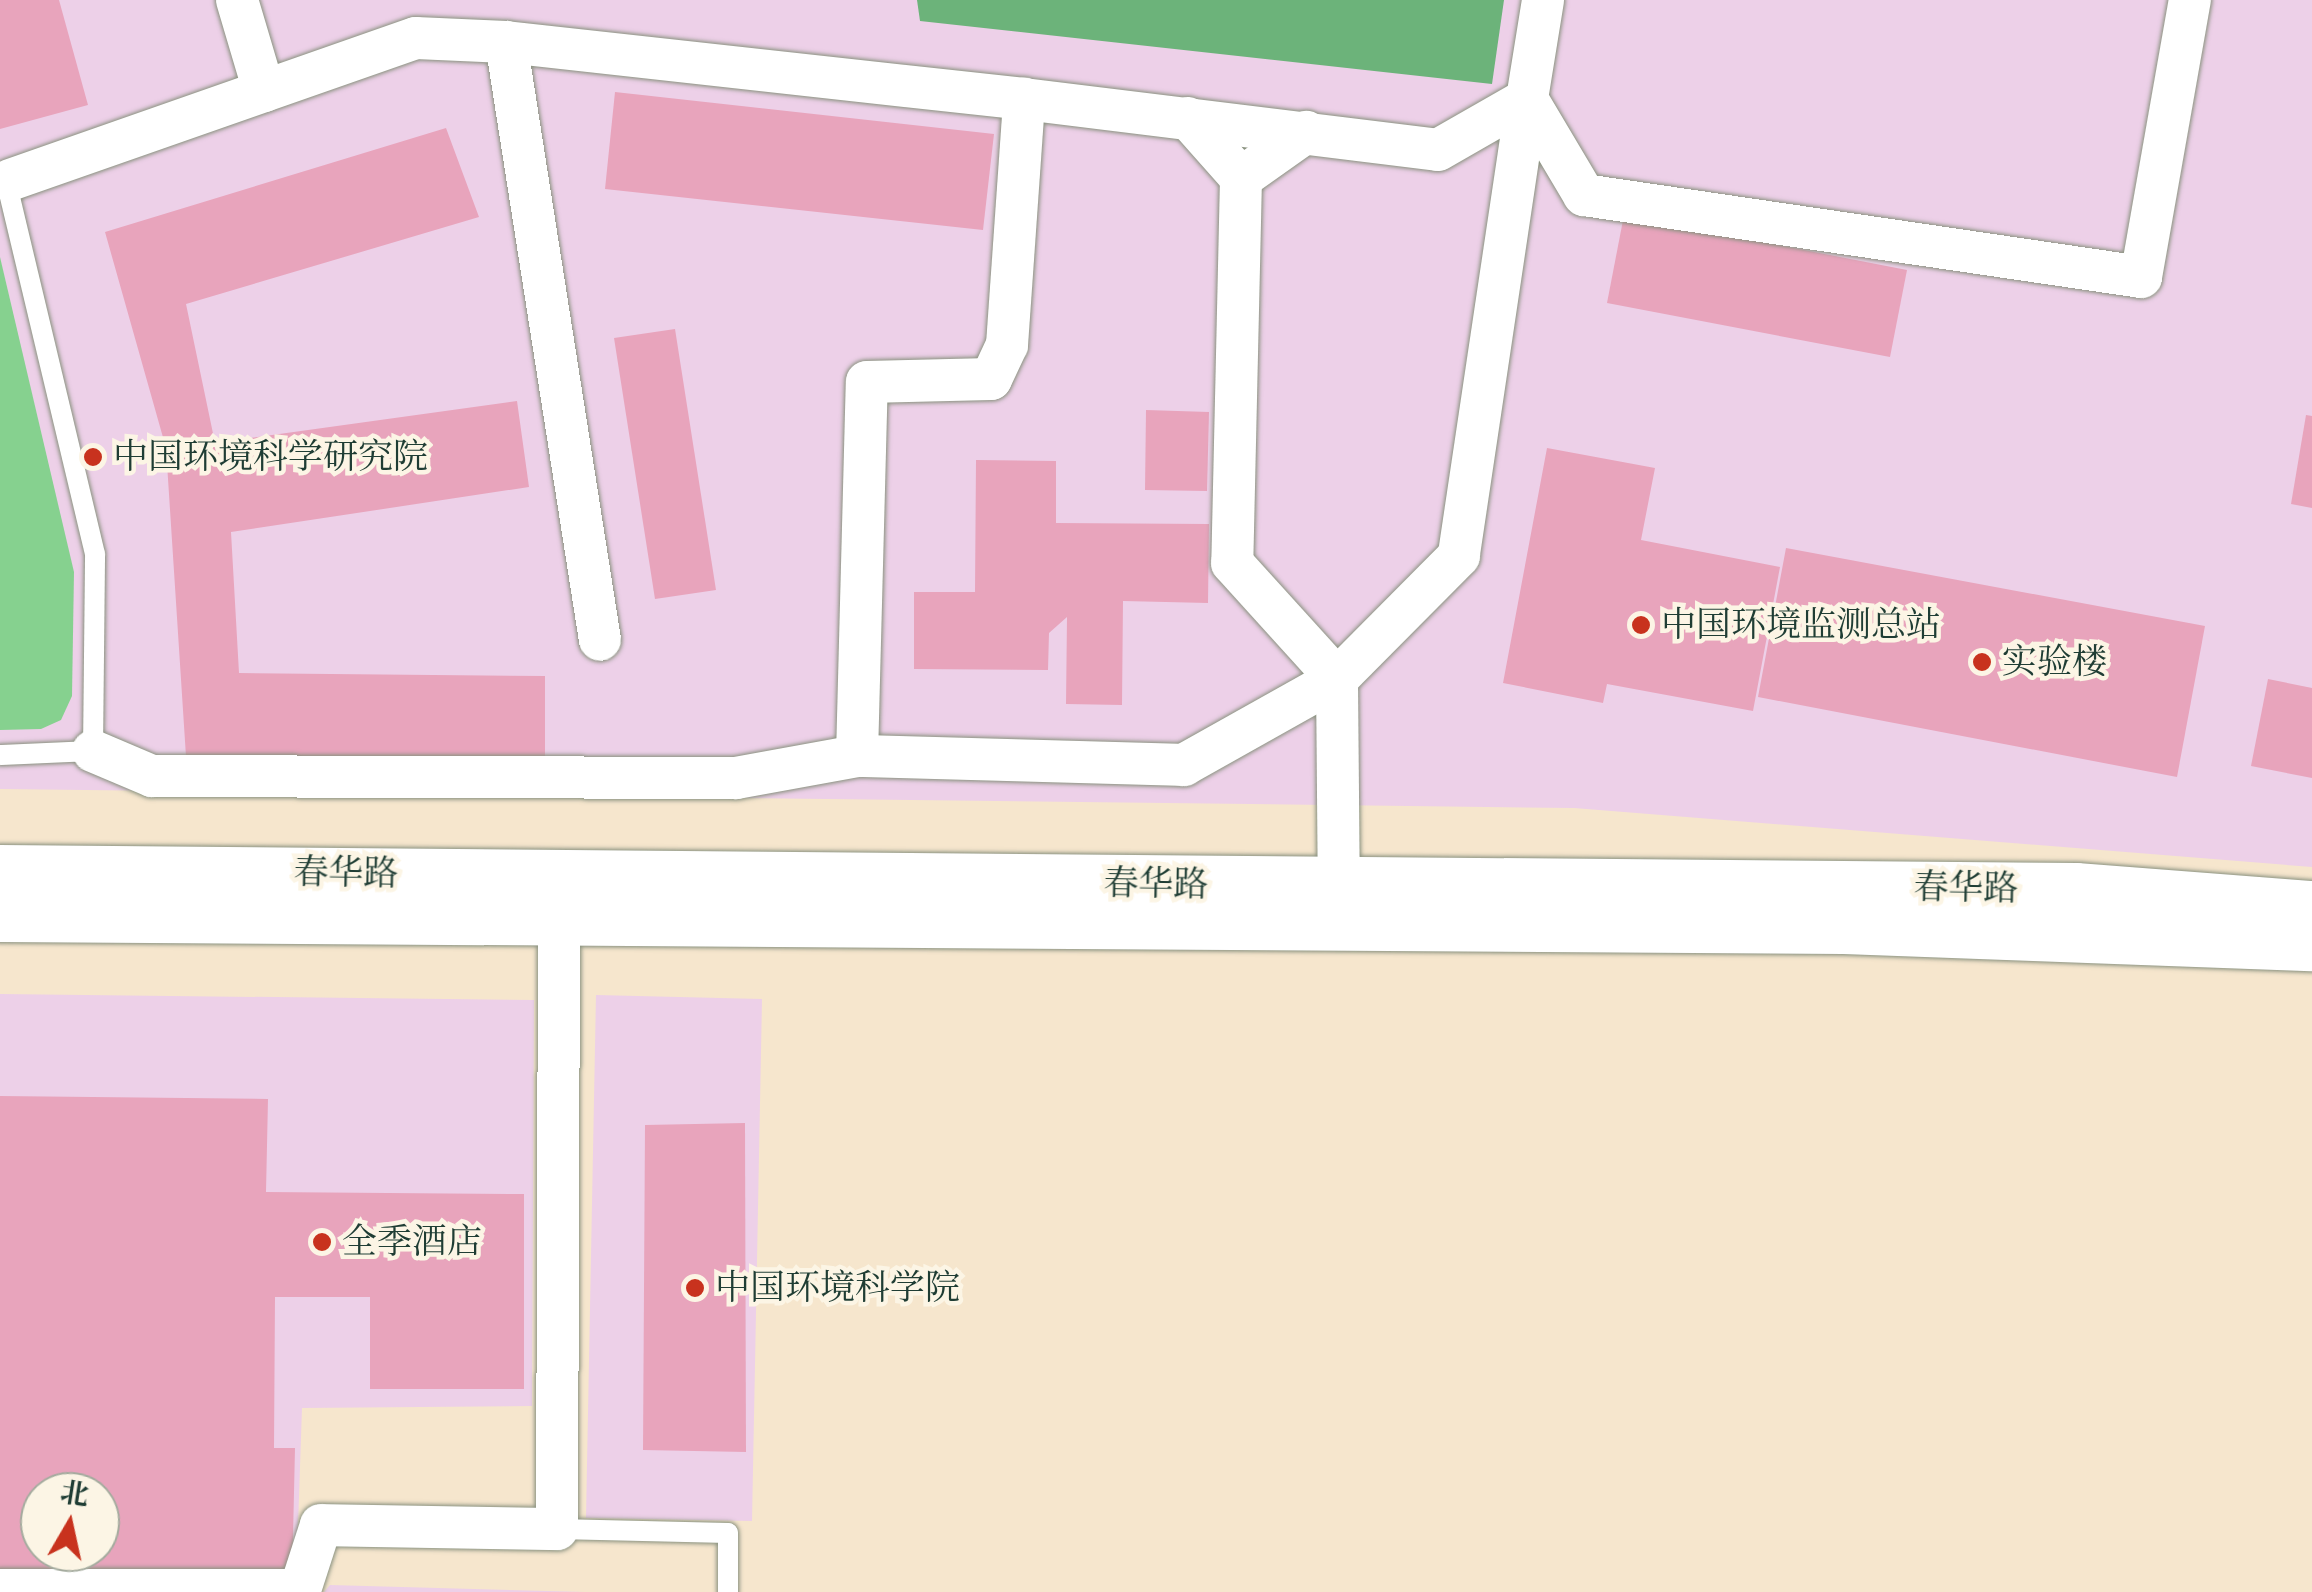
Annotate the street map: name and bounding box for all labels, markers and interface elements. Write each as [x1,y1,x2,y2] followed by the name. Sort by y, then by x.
[113,436,428,478] place label: 中国环境科学研究院
[82,446,104,468] marker: 中国环境科学研究院
[1661,604,1941,646] place label: 中国环境监测总站
[1630,614,1652,636] marker: 中国环境监测总站
[2002,641,2107,683] place label: 实验楼
[1971,651,1993,673] marker: 实验楼
[293,851,399,895] street label: 春华路
[1103,862,1209,906] street label: 春华路
[1913,866,2019,910] street label: 春华路
[342,1221,482,1263] place label: 全季酒店
[311,1231,333,1253] marker: 全季酒店
[715,1267,960,1309] place label: 中国环境科学院
[684,1277,706,1299] marker: 中国环境科学院
[20,1472,120,1572] north arrow
[58,1473,91,1515] text: 北

